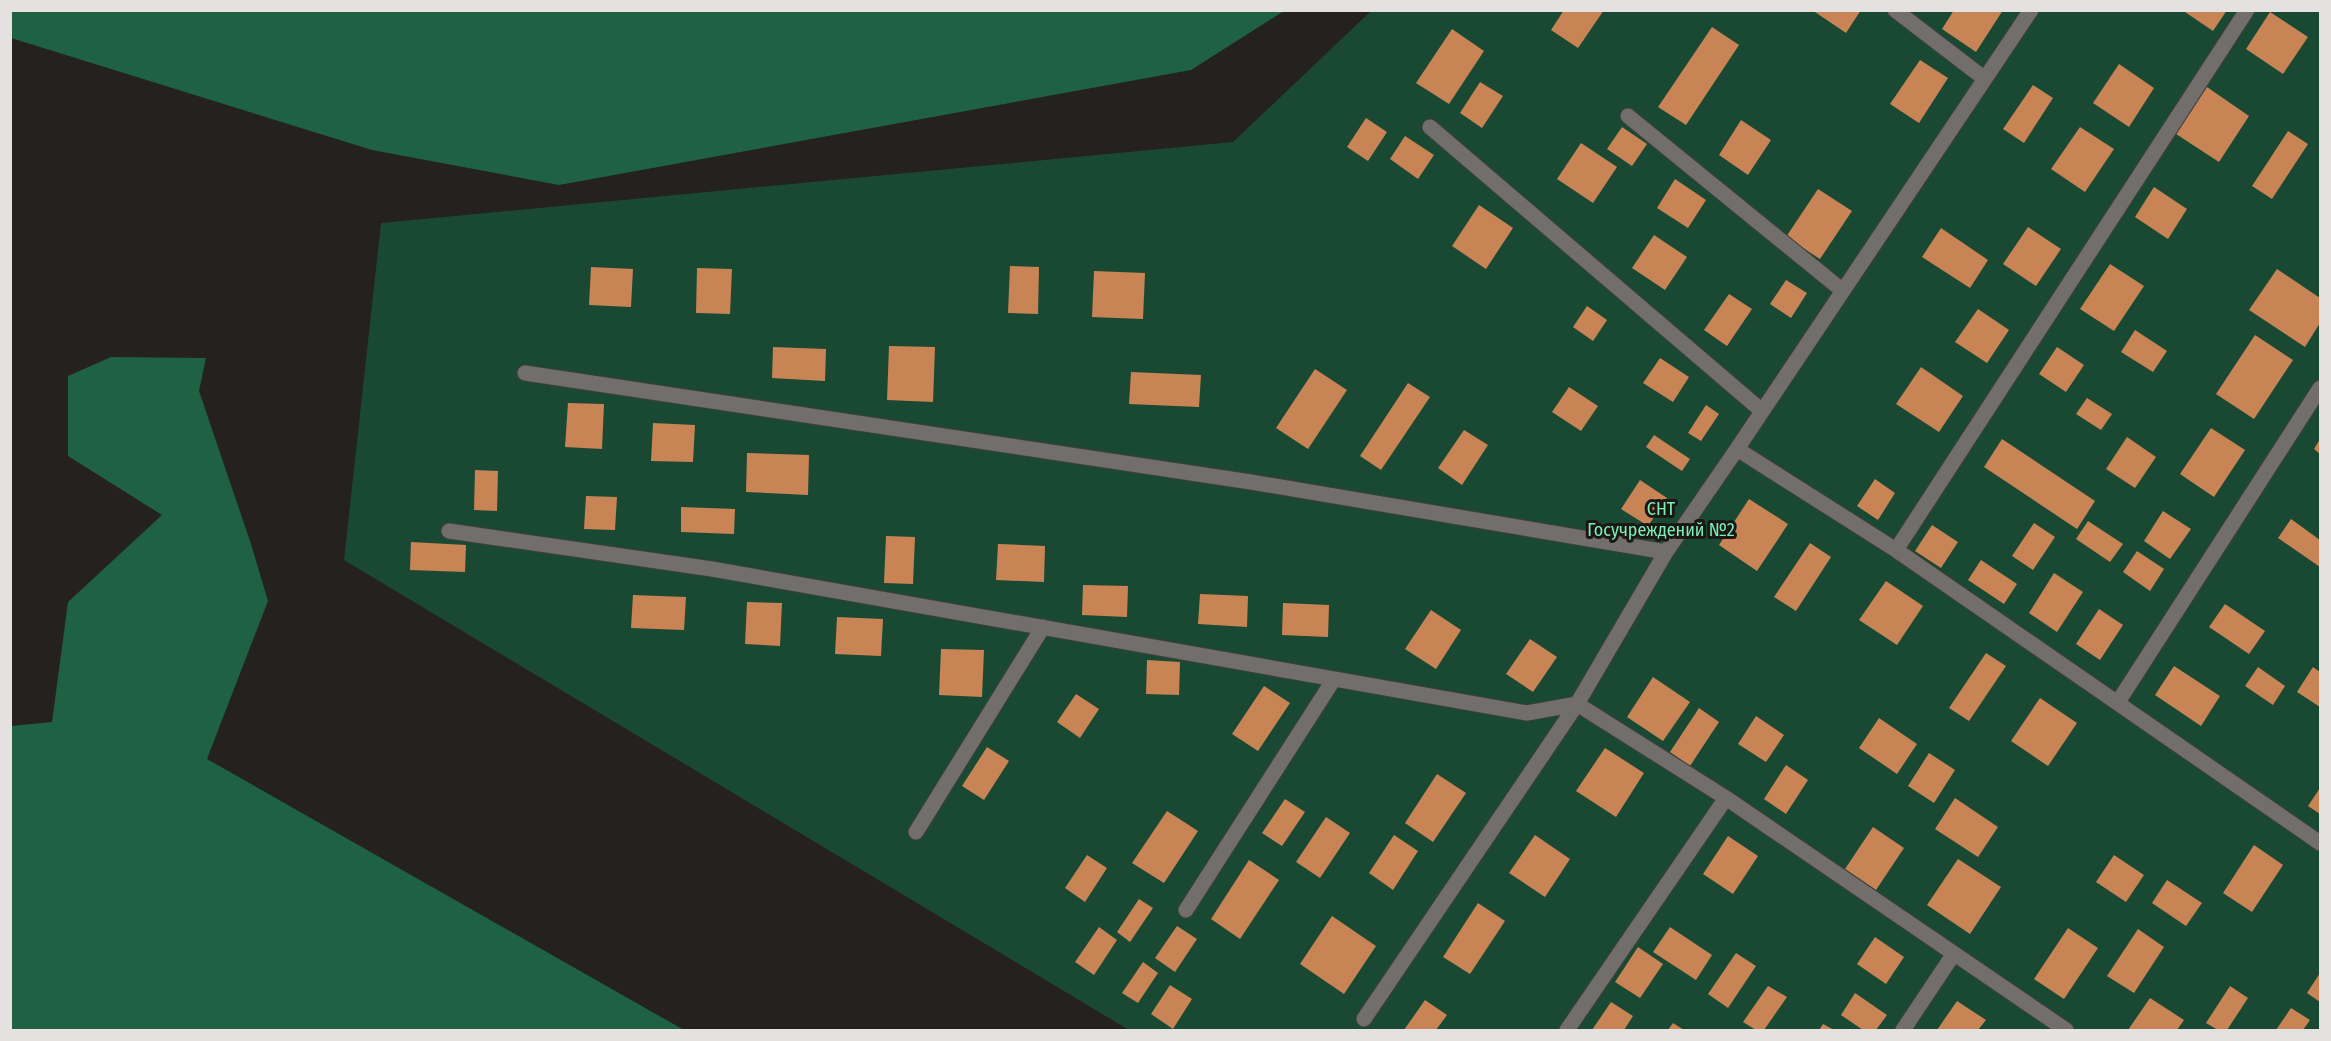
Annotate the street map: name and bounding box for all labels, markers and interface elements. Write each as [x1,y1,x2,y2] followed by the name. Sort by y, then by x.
[1587,498,1735,541] park label: СНТ Госучреждений №2

